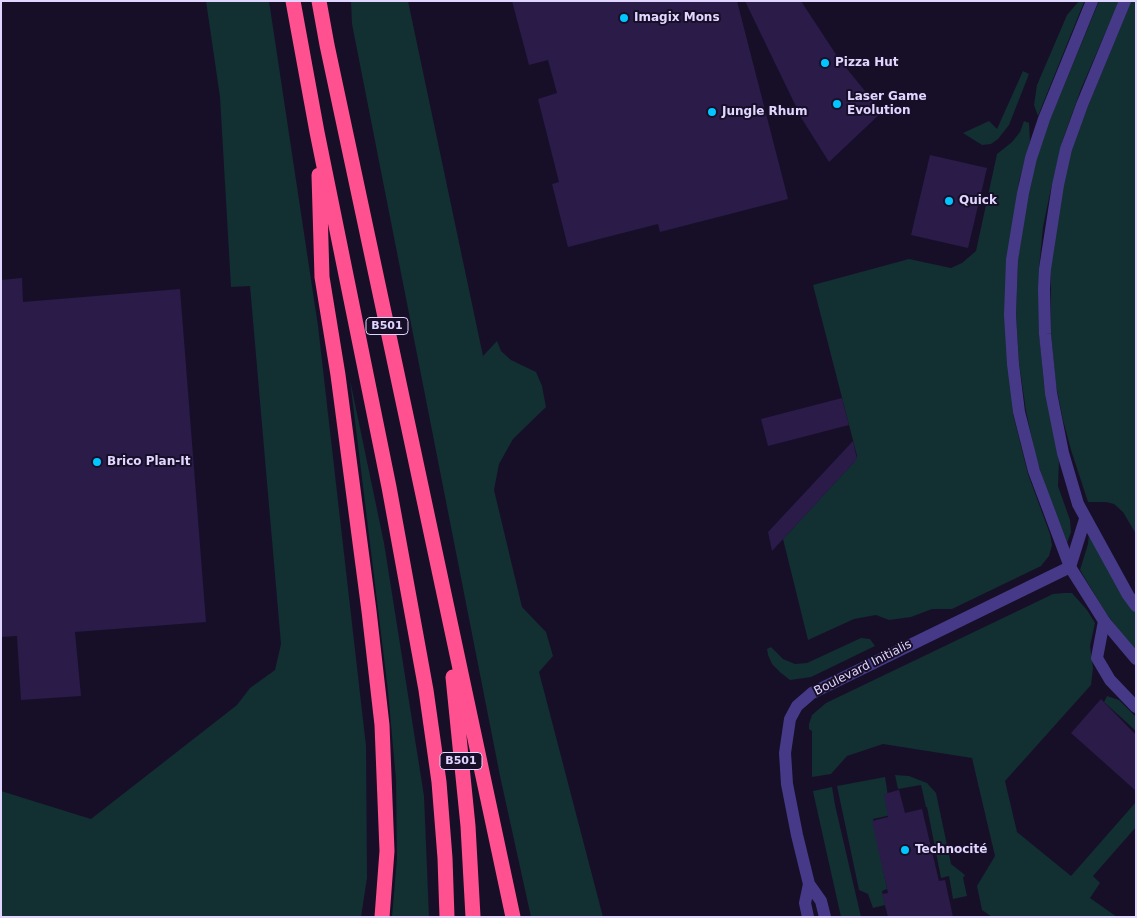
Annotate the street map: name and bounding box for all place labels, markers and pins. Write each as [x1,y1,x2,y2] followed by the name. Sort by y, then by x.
[634,11,720,25] place label: Imagix Mons
[618,12,630,24] marker: Imagix Mons
[835,56,898,70] place label: Pizza Hut
[819,57,831,69] marker: Pizza Hut
[847,90,927,118] place label: Laser Game Evolution
[831,98,843,110] marker: Laser Game Evolution
[722,105,807,119] place label: Jungle Rhum
[706,106,718,118] marker: Jungle Rhum
[959,194,997,208] place label: Quick
[943,195,955,207] marker: Quick
[107,455,190,469] place label: Brico Plan-It
[91,456,103,468] marker: Brico Plan-It
[915,843,987,857] place label: Technocité
[899,844,911,856] marker: Technocité

